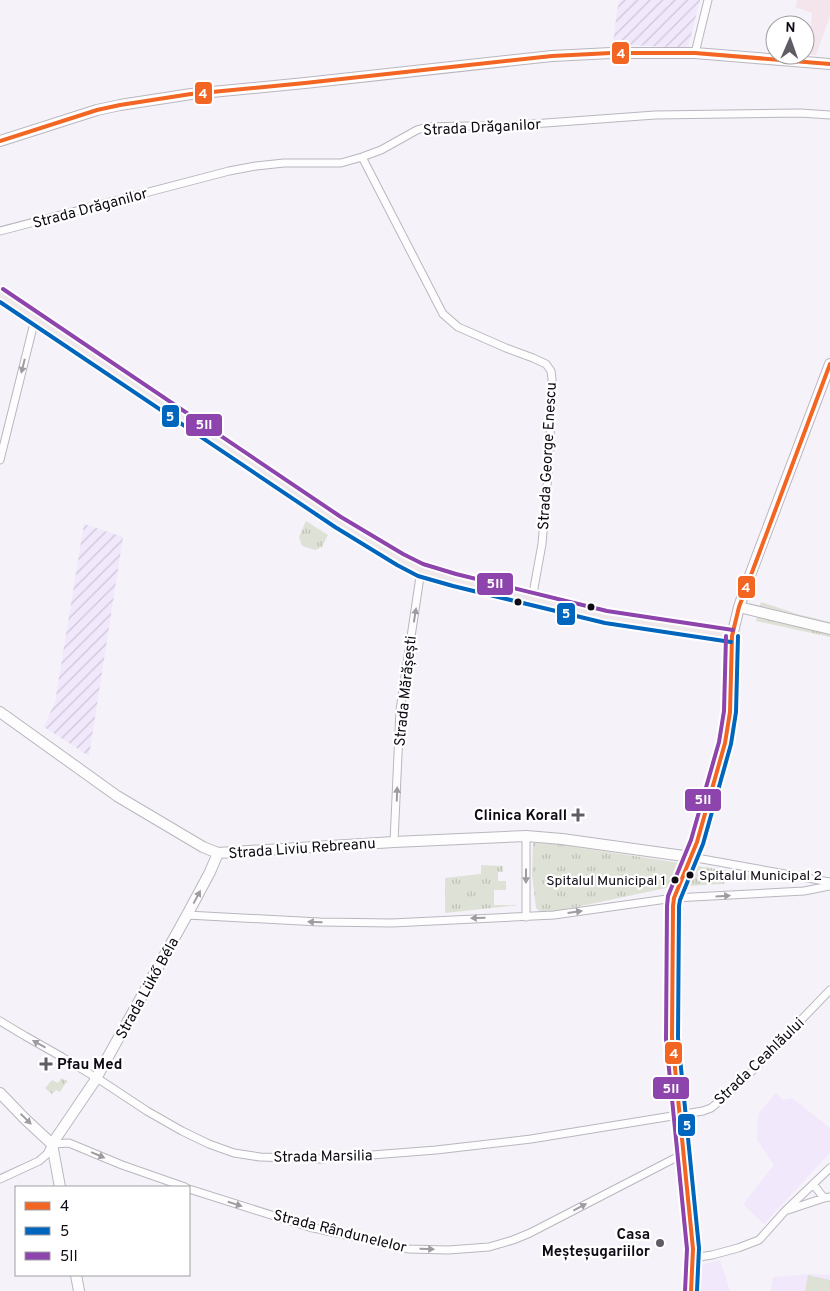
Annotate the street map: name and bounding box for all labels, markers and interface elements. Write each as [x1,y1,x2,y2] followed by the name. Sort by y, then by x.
[765,15,815,65] north arrow
[785,20,796,37] text: N
[611,41,630,65] line badge: 4
[617,46,626,63] text: 4
[194,81,213,105] line badge: 4
[199,86,208,103] text: 4
[423,116,542,141] street label: Strada Drăganilor
[31,185,150,234] street label: Strada Drăganilor
[19,358,27,373] one-way arrow
[535,382,562,530] street label: Strada George Enescu
[161,404,180,428] line badge: 5
[166,409,174,426] text: 5
[185,413,223,437] line badge: 5II
[196,417,212,434] text: 5II
[476,572,514,596] line badge: 5II
[737,575,756,599] line badge: 4
[487,576,503,593] text: 5II
[742,580,751,597] text: 4
[513,597,523,607] unlabelled marker
[556,602,576,626] line badge: 5
[586,602,596,612] unlabelled marker
[411,606,419,622] one-way arrow
[562,606,570,623] text: 5
[391,635,422,747] street label: Strada Mărășești
[393,785,401,801] one-way arrow
[684,788,722,812] line badge: 5II
[695,792,711,809] text: 5II
[474,807,567,826] place label: Clinica Korall
[571,808,585,822] marker: Clinica Korall
[228,835,376,864] street label: Strada Liviu Rebreanu
[699,868,822,885] place label: Spitalul Municipal 2
[522,869,530,885] one-way arrow
[685,870,695,880] marker: Spitalul Municipal 2
[546,873,666,890] place label: Spitalul Municipal 1
[670,875,680,885] marker: Spitalul Municipal 1
[193,890,201,905] one-way arrow
[715,891,731,899] one-way arrow
[567,908,583,916] one-way arrow
[469,915,485,923] one-way arrow
[307,918,323,926] one-way arrow
[113,935,184,1043] street label: Strada Lükő Béla
[711,1014,809,1110] street label: Strada Ceahlăului
[32,1040,46,1048] one-way arrow
[664,1041,683,1065] line badge: 4
[670,1046,679,1063] text: 4
[57,1056,123,1075] place label: Pfau Med
[39,1057,53,1071] marker: Pfau Med
[652,1076,690,1100] line badge: 5II
[663,1081,679,1098] text: 5II
[19,1113,31,1125] one-way arrow
[677,1113,696,1137] line badge: 5
[683,1118,691,1135] text: 5
[273,1147,373,1168] street label: Strada Marsilia
[91,1152,105,1160] one-way arrow
[15,1186,190,1276] legend
[60,1198,69,1217] text: 4
[228,1200,243,1208] one-way arrow
[573,1203,588,1211] one-way arrow
[271,1207,408,1258] street label: Strada Rândunelelor
[60,1223,69,1242] text: 5
[542,1226,651,1262] place label: Casa Meșteșugariilor
[654,1237,666,1249] marker: Casa Meșteșugariilor
[419,1245,435,1253] one-way arrow
[60,1248,78,1267] text: 5II

